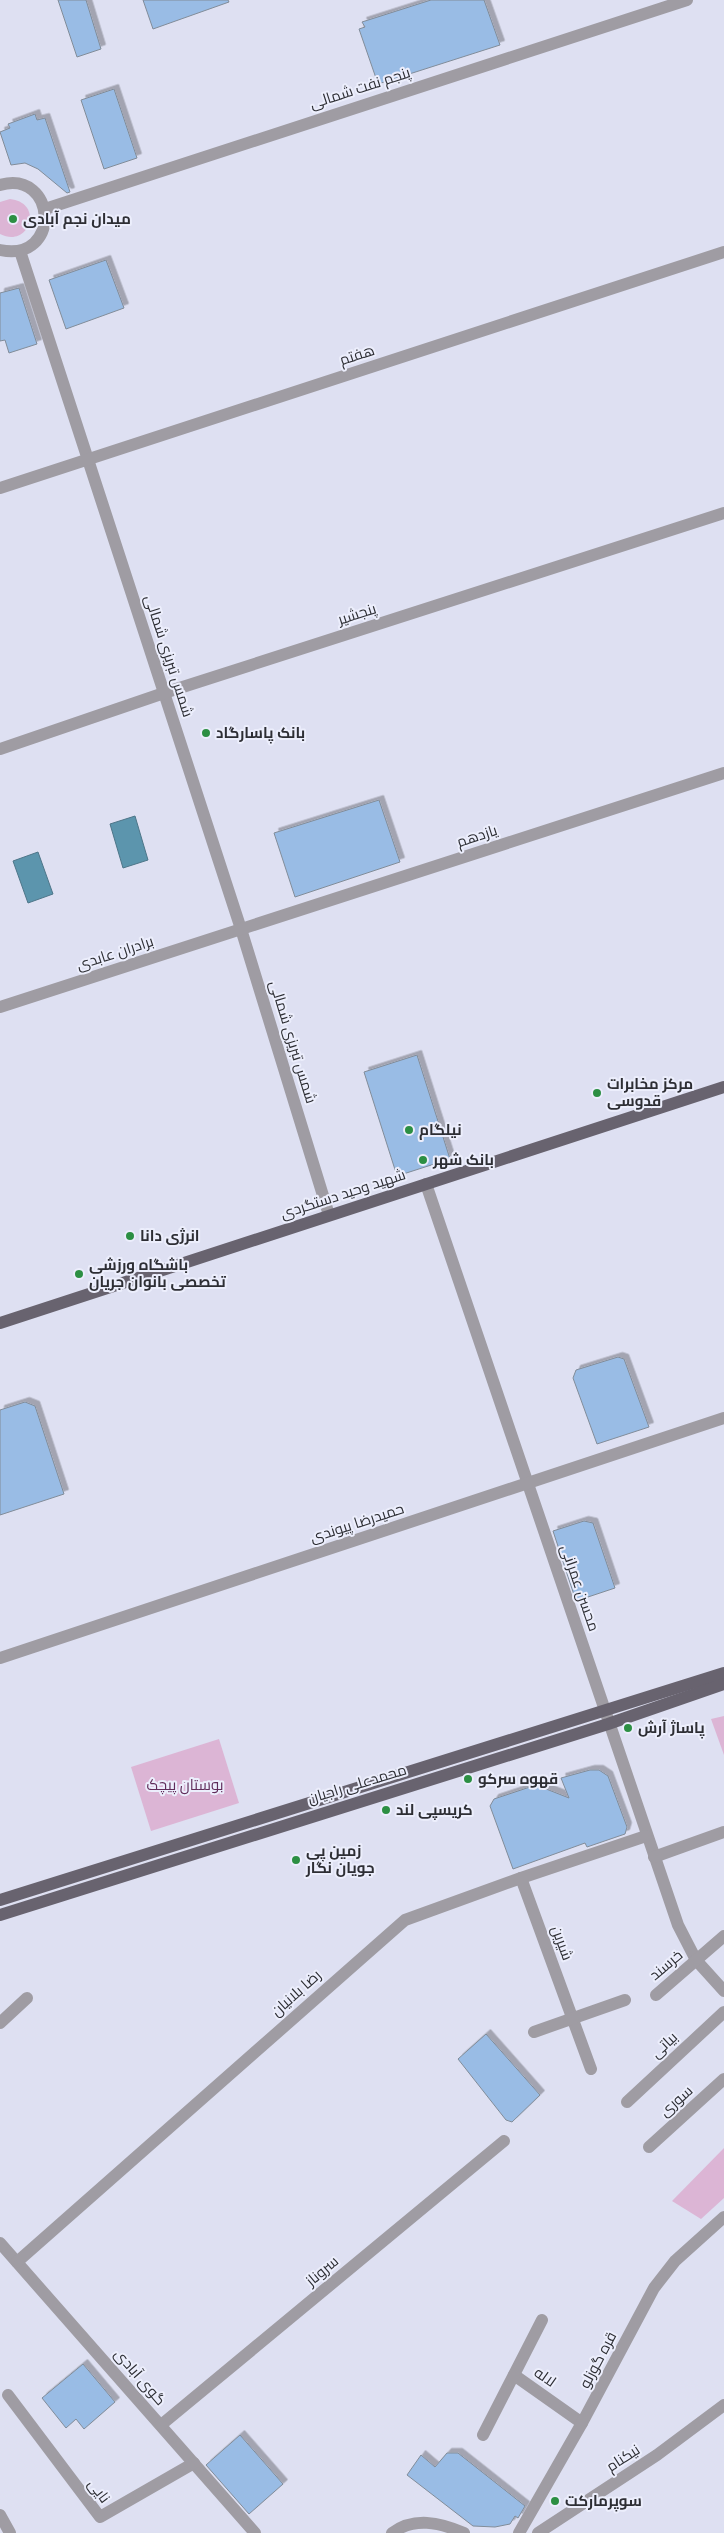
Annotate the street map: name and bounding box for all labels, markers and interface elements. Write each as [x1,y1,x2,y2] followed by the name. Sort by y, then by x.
[308,64,413,115] street label: پنجم نفت شمالی
[23,210,131,230] place label: میدان نجم آبادی
[7,213,19,225] marker: میدان نجم آبادی
[337,342,377,371] street label: هفتم
[139,593,196,720] street label: شمس تبریزی شمالی
[335,600,379,631] street label: پنجشیر
[216,725,305,744] place label: بانک پاسارگاد
[200,727,212,739] marker: بانک پاسارگاد
[455,822,500,853] street label: یازدهم
[74,933,156,976] street label: برادران عابدی
[264,979,319,1106] street label: شمس تبریزی شمالی
[607,1076,693,1112] place label: مرکز مخابرات قدوسی
[591,1087,603,1099] marker: مرکز مخابرات قدوسی
[419,1122,462,1141] place label: نیلگام
[403,1124,415,1136] marker: نیلگام
[432,1152,494,1171] place label: بانک شهر
[417,1154,429,1166] marker: بانک شهر
[278,1166,409,1225] street label: شهید وحید دستگردی
[140,1228,200,1247] place label: انرژی دانا
[124,1230,136,1242] marker: انرژی دانا
[89,1257,226,1293] place label: باشگاه ورزشی تخصصی بانوان جریان
[73,1268,85,1280] marker: باشگاه ورزشی تخصصی بانوان جریان
[308,1500,407,1549] street label: حمیدرضا پیوندی
[555,1543,602,1634] street label: محسن عمرانی
[638,1719,705,1739] place label: پاساژ آرش
[622,1722,634,1734] marker: پاساژ آرش
[306,1761,409,1809] street label: محمدعلی راجیان
[478,1771,558,1790] place label: قهوه سرکو
[462,1773,474,1785] marker: قهوه سرکو
[146,1777,224,1796] park label: بوستان پیچک
[396,1802,473,1821] place label: کریسپی لند
[380,1804,392,1816] marker: کریسپی لند
[305,1843,375,1879] place label: زمین پی جویان نگار
[290,1854,302,1866] marker: زمین پی جویان نگار
[546,1923,576,1964] street label: شیرین
[646,1947,687,1986] street label: خرسند
[268,1967,326,2022] street label: رضا بلانیان
[648,2029,683,2063] street label: بیاتی
[656,2082,698,2122] street label: سوری
[302,2253,343,2292] street label: سروناز
[577,2329,622,2392] street label: قره گوزلو
[109,2346,169,2410] street label: گوی آبادی
[529,2364,559,2392] street label: لاله
[603,2441,644,2477] street label: نیکنام
[82,2476,113,2508] street label: نایی
[565,2493,642,2512] place label: سوپرمارکت
[549,2495,561,2507] marker: سوپرمارکت

